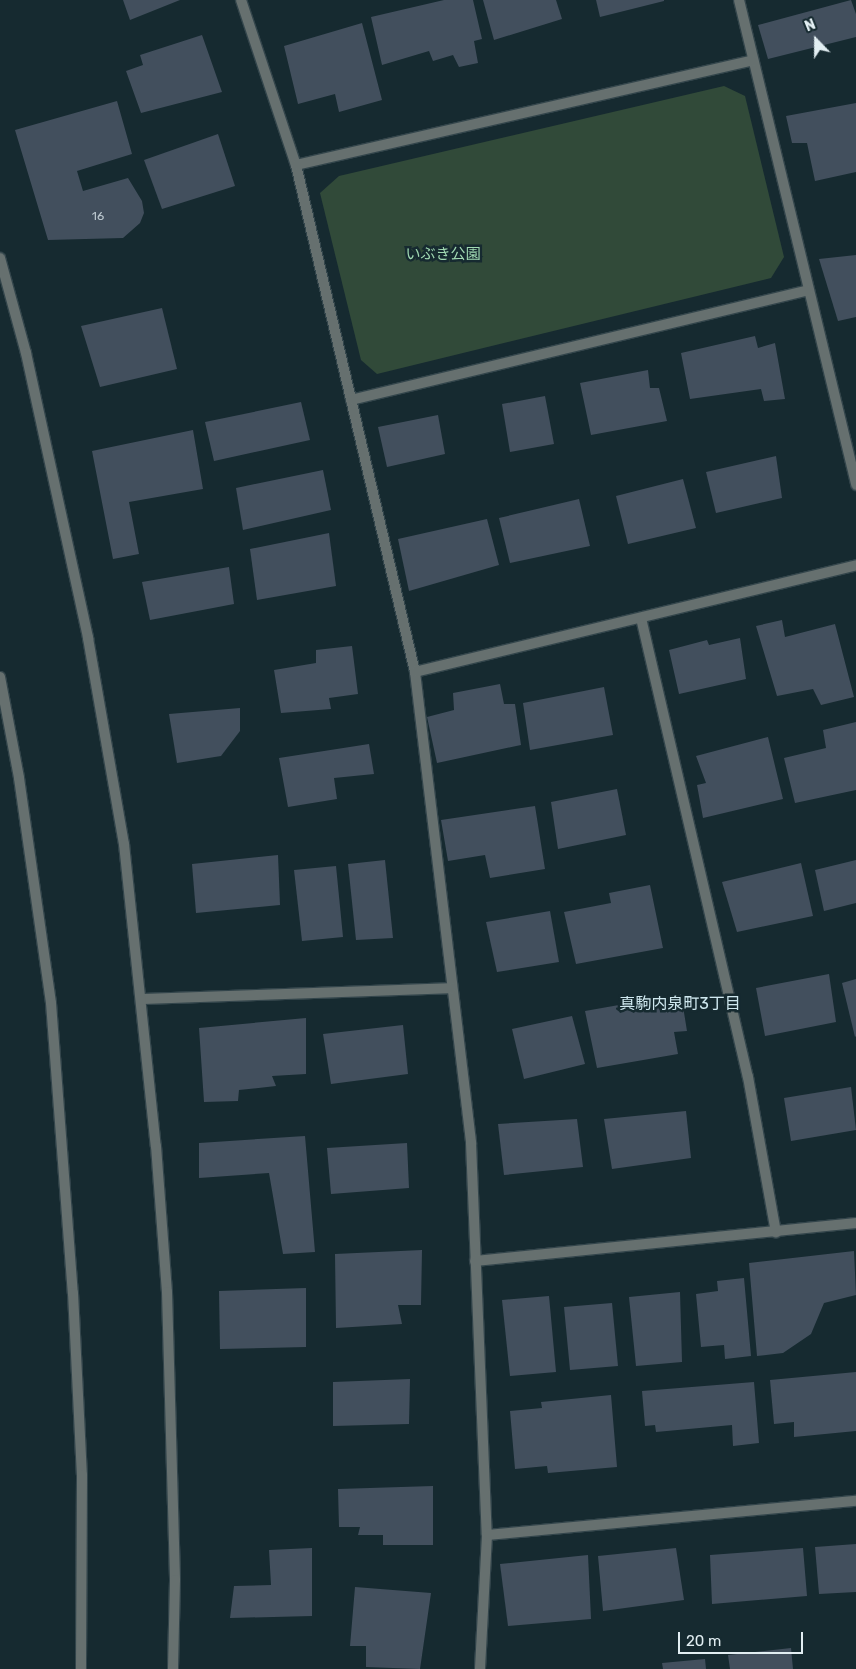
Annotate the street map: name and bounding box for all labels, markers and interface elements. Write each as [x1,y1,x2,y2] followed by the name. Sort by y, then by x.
[791,15,841,65] north arrow
[802,16,818,35] text: N
[92,210,104,224] house number: 16
[406,246,480,264] park label: いぶき公園
[619,994,741,1014] district label: 真駒内泉町3丁目
[681,1622,806,1654] scale bar
[686,1632,721,1650] text: 20 m

